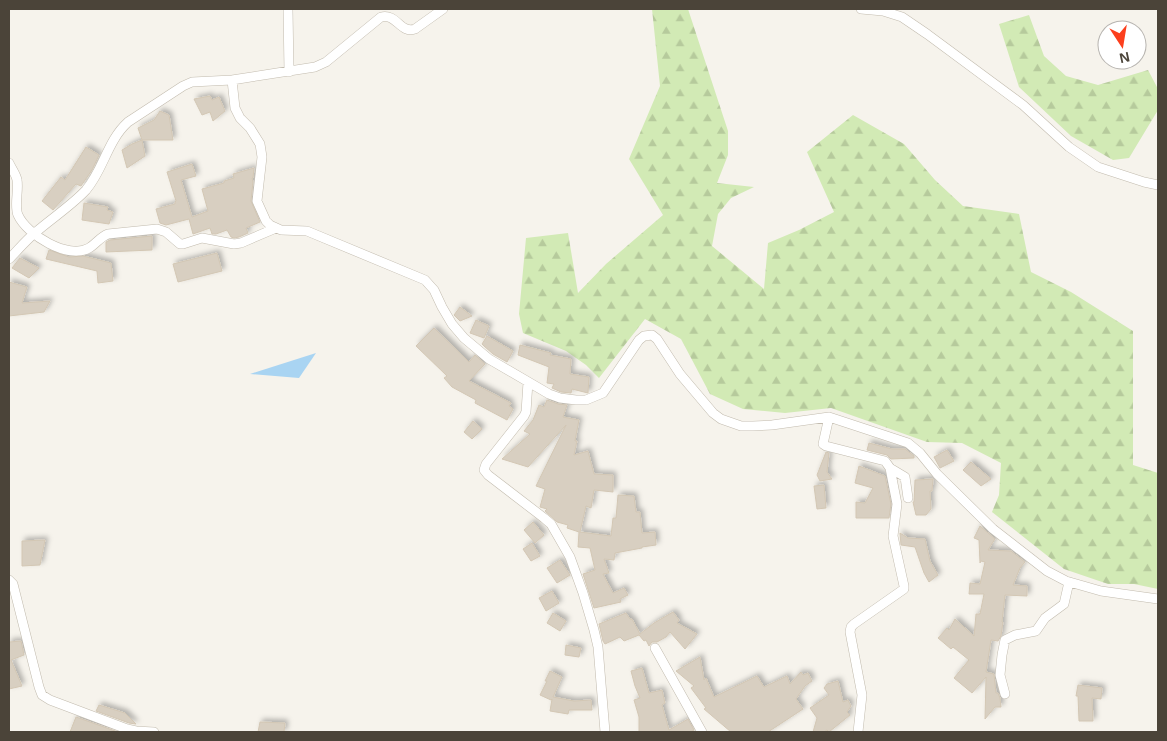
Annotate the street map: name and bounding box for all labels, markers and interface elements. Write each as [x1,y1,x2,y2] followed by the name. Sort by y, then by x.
[1097,20,1147,70] north arrow
[1118,49,1131,67] text: N

